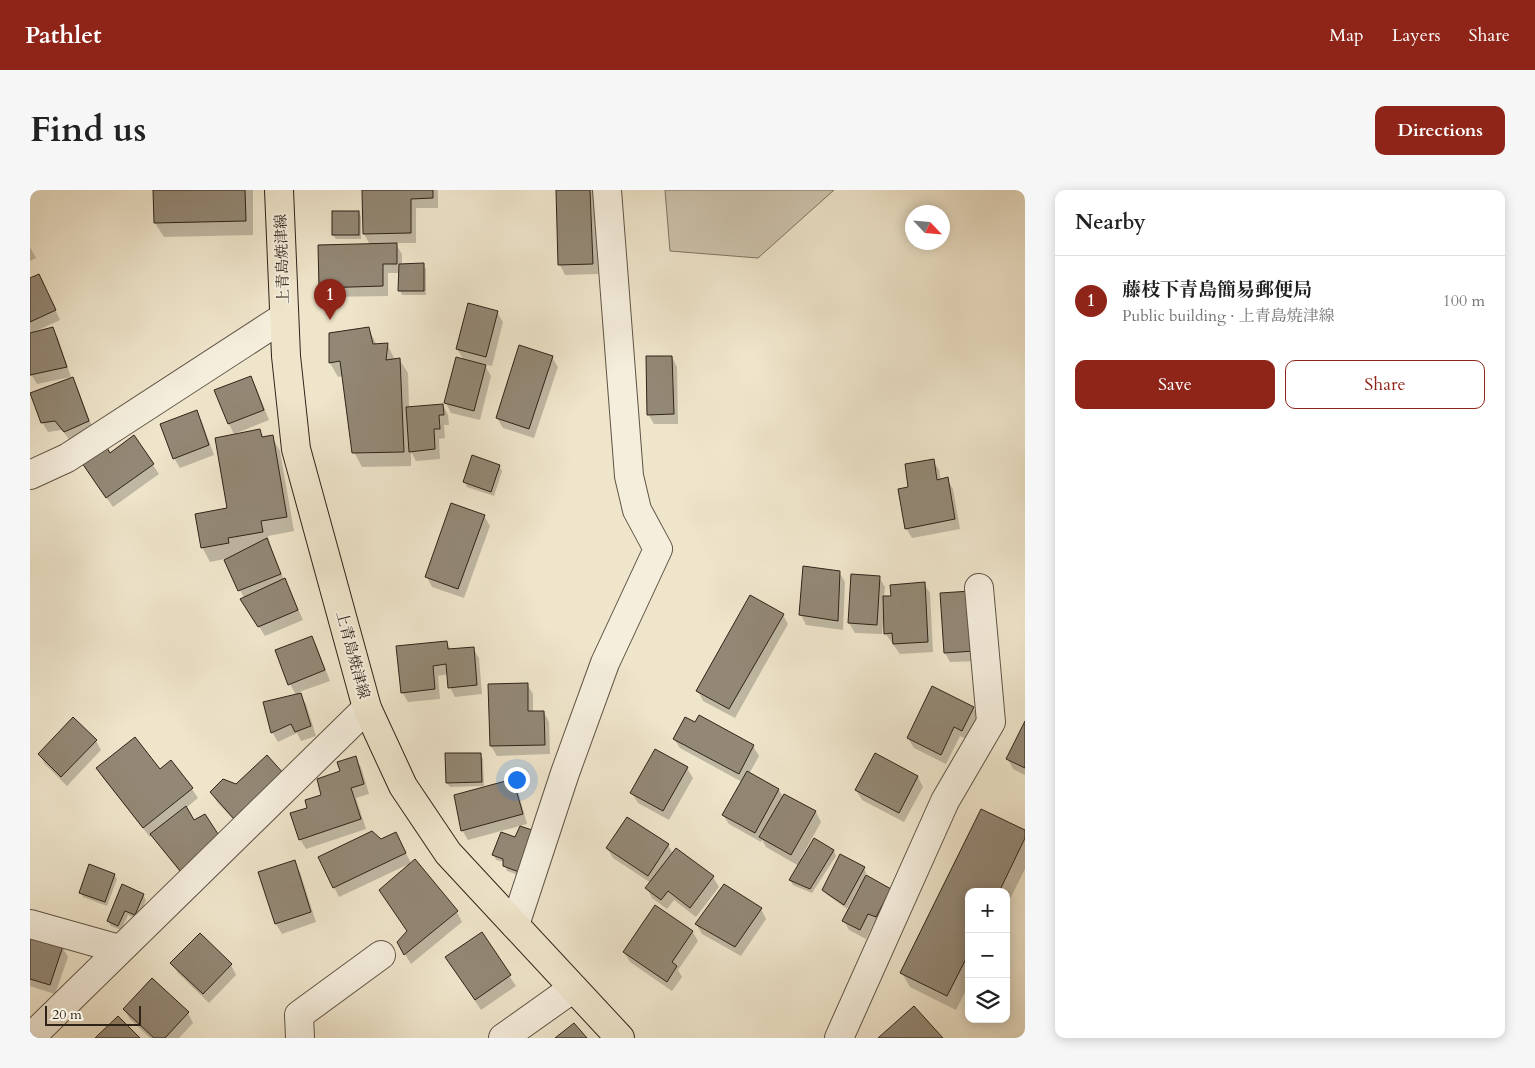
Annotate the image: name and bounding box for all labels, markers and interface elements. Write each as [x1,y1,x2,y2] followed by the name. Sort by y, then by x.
[25,19,102,52] text: Pathlet
[1329,23,1364,48] text: Map
[1392,23,1441,48] text: Layers
[1469,23,1510,48] text: Share
[30,106,146,154] text: Find us
[1375,106,1505,155] button: Directions
[905,205,950,250] north arrow
[1075,208,1146,237] text: Nearby
[270,214,294,304] street label: 上青島焼津線
[1122,277,1312,303] text: 藤枝下青島簡易郵便局
[314,279,346,320] pin: 1
[1087,290,1095,312] text: 1
[1443,290,1485,312] text: 100 m
[1122,305,1335,327] text: Public building · 上青島焼津線
[1075,360,1275,409] button: Save
[1285,360,1485,409] button: Share
[332,609,374,701] street label: 上青島焼津線
[504,767,530,793] your location
[965,888,1010,1023] map controls
[965,888,1010,933] button: +
[965,933,1010,978] button: −
[965,978,1010,1023] button: layers
[45,1003,141,1026] scale bar
[52,1005,82,1024] text: 20 m

